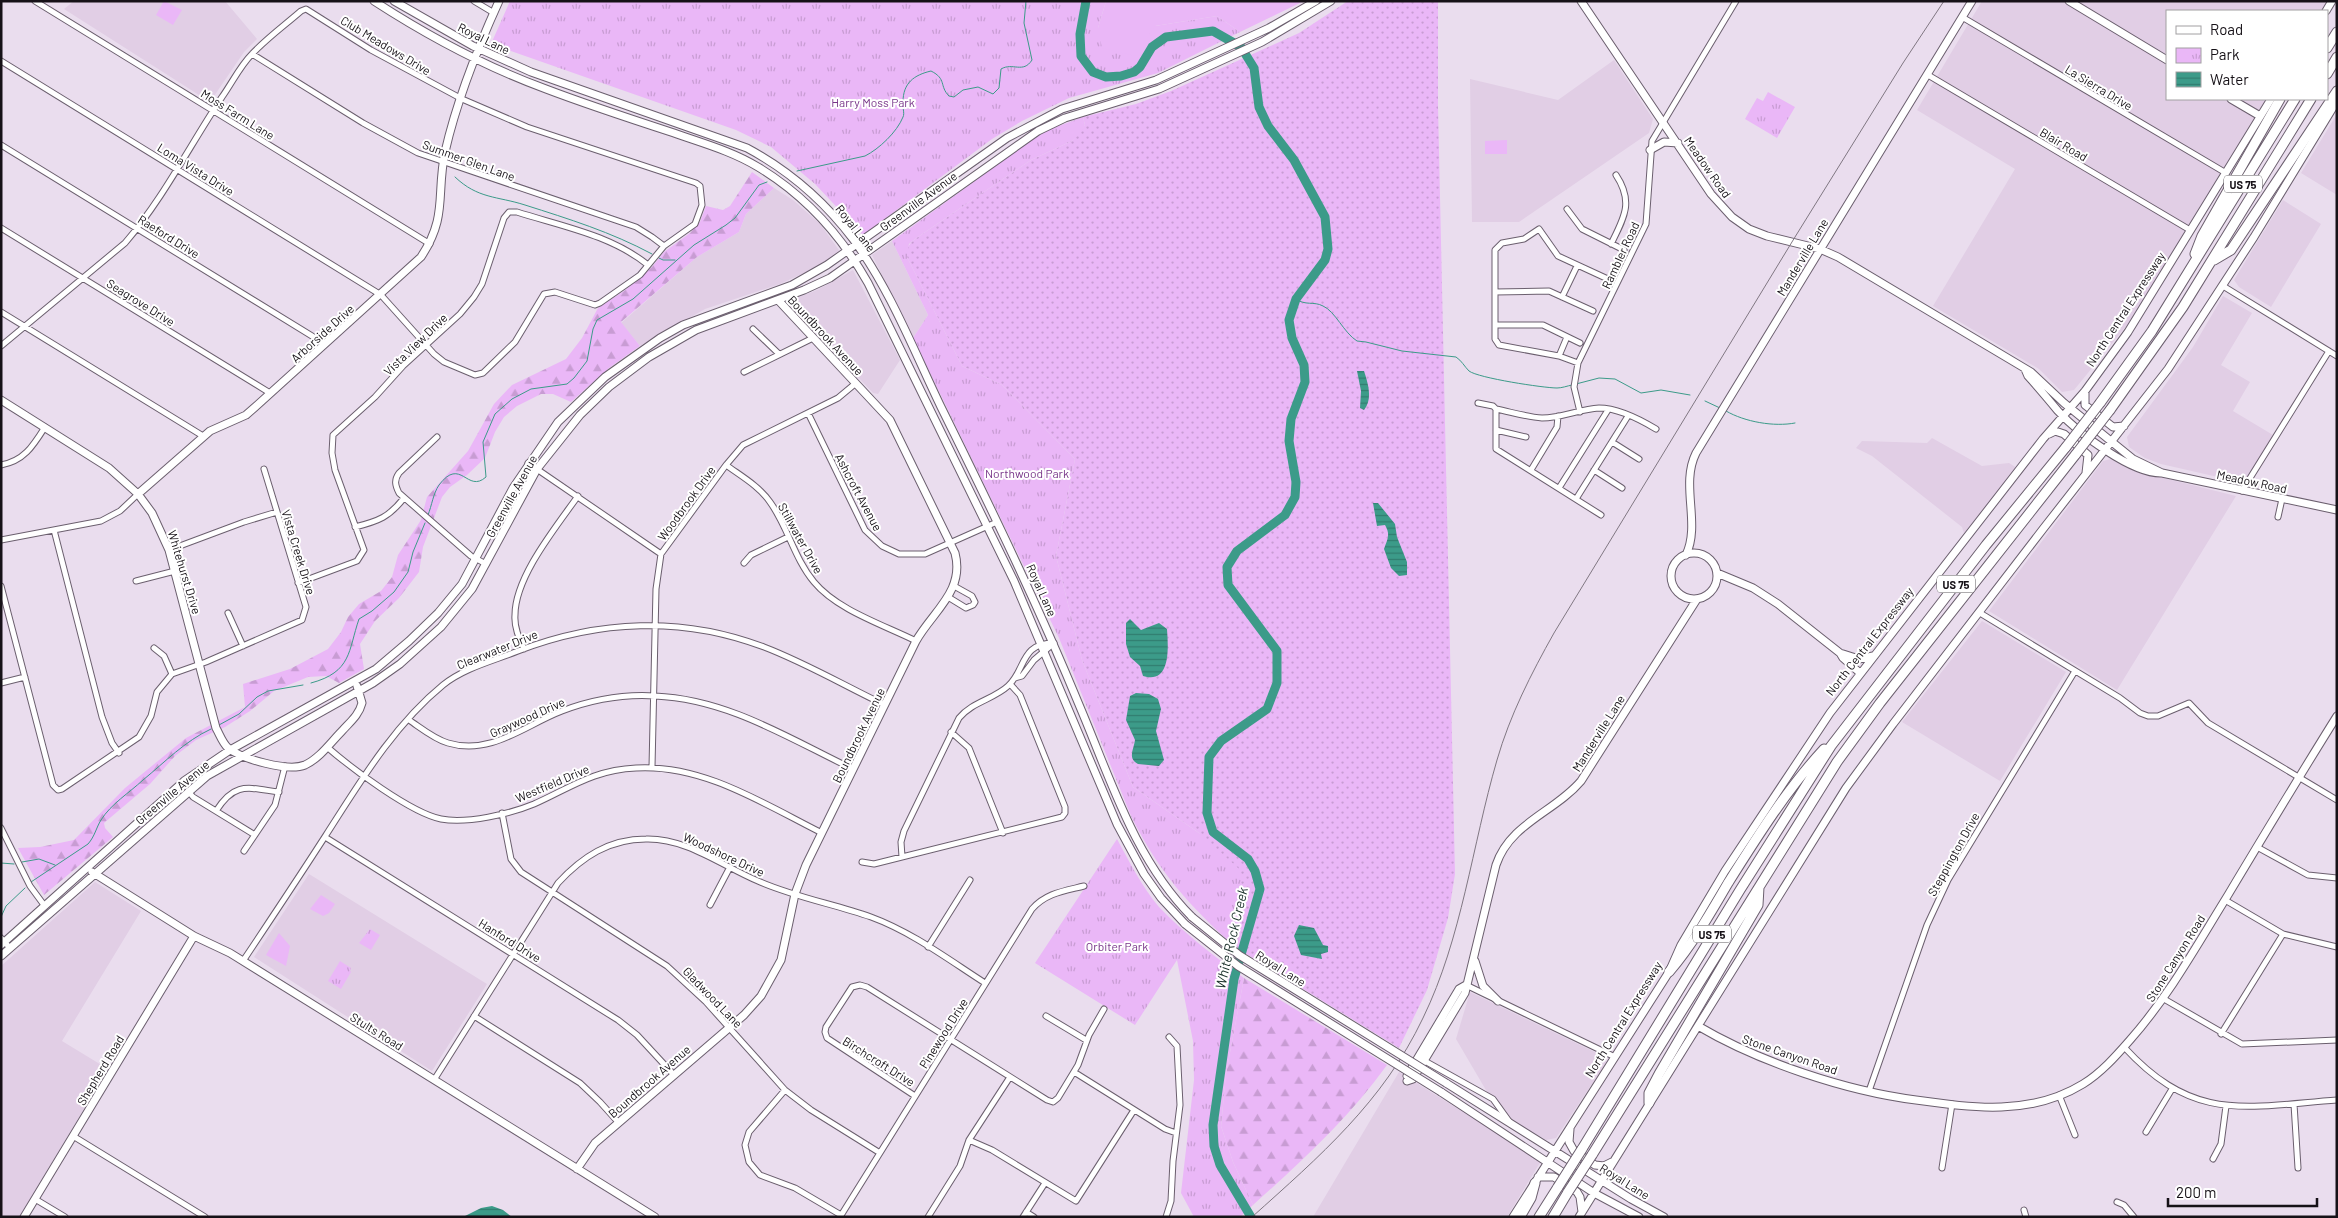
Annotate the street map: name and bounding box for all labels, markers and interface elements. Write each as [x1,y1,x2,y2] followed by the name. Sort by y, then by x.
[2166,10,2328,100] legend
[338,13,434,77] street label: Club Meadows Drive
[456,19,512,57] street label: Royal Lane
[2210,20,2243,38] text: Road
[2210,45,2240,63] text: Park
[2063,61,2135,113] street label: La Sierra Drive
[2210,70,2249,88] text: Water
[199,86,277,142] street label: Moss Farm Lane
[831,95,915,109] park label: Harry Moss Park
[2038,124,2090,164] street label: Blair Road
[1682,134,1734,200] street label: Meadow Road
[421,137,517,183] street label: Summer Glen Lane
[155,140,237,198] street label: Loma Vista Drive
[877,168,959,234] street label: Greenville Avenue
[2224,175,2262,192] road number: US 75
[833,202,879,254] street label: Royal Lane
[136,212,202,260] street label: Raeford Drive
[1773,216,1831,298] street label: Manderville Lane
[1598,219,1642,291] street label: Rambler Road
[2083,249,2168,369] street label: North Central Expressway
[104,276,178,328] street label: Seagrove Drive
[785,292,867,378] street label: Boundbrook Avenue
[288,301,356,365] street label: Arborside Drive
[380,310,450,378] street label: Vista View Drive
[833,451,885,533] street label: Ashcroft Avenue
[483,452,539,540] street label: Greenville Avenue
[654,463,718,543] street label: Woodbrook Drive
[985,466,1069,480] park label: Northwood Park
[2216,467,2288,495] street label: Meadow Road
[776,500,826,576] street label: Stillwater Drive
[279,508,319,596] street label: Vista Creek Drive
[166,528,204,616] street label: Whitehurst Drive
[1024,562,1060,618] street label: Royal Lane
[1937,576,1975,592] road number: US 75
[1822,584,1916,698] street label: North Central Expressway
[455,626,539,672] street label: Clearwater Drive
[829,685,887,785] street label: Boundbrook Avenue
[1569,692,1627,774] street label: Manderville Lane
[487,694,567,740] street label: Graywood Drive
[132,757,212,827] street label: Greenville Avenue
[513,761,591,805] street label: Westfield Drive
[1924,810,1982,898] street label: Steppington Drive
[681,829,767,879] street label: Woodshore Drive
[1211,885,1251,991] water label: White Rock Creek
[2143,912,2207,1004] street label: Stone Canyon Road
[476,915,544,965] street label: Hanford Drive
[1693,926,1731,942] road number: US 75
[1086,939,1148,953] park label: Orbiter Park
[1254,947,1308,989] street label: Royal Lane
[1582,958,1665,1079] street label: North Central Expressway
[681,964,745,1030] street label: Gladwood Lane
[916,995,970,1071] street label: Pinewood Drive
[348,1009,406,1053] street label: Stults Road
[1740,1031,1840,1077] street label: Stone Canyon Road
[74,1033,126,1107] street label: Shepherd Road
[840,1033,918,1089] street label: Birchcroft Drive
[605,1042,693,1120] street label: Boundbrook Avenue
[1598,1160,1652,1202] street label: Royal Lane
[2168,1176,2317,1208] scale bar
[2176,1183,2216,1201] text: 200 m

